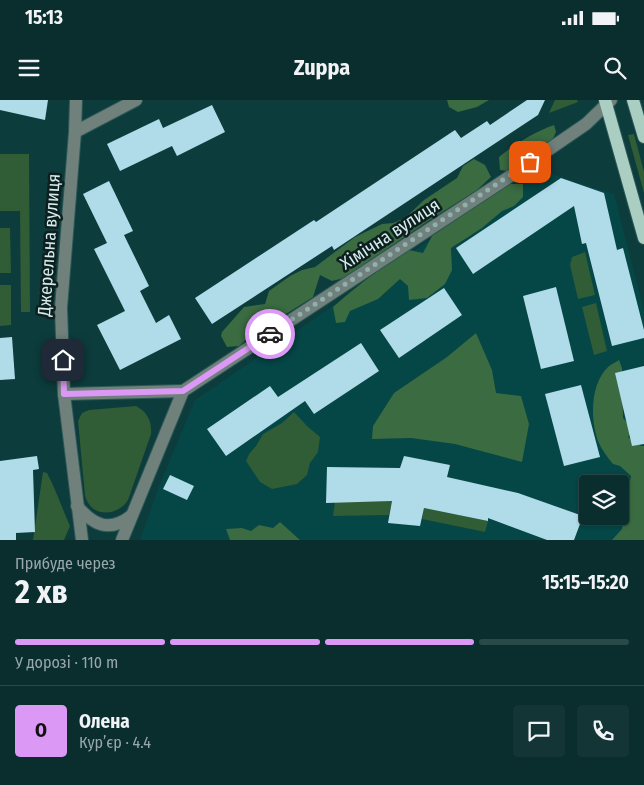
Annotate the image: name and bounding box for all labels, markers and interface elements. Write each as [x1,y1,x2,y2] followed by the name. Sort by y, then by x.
[25,6,63,29] text: 15:13
[15,54,43,82] icon: menu
[294,54,350,81] text: Zuppa
[601,54,629,82] icon: search
[509,141,551,183] pin
[516,148,544,176] icon: bag
[33,173,65,318] street label: Джерельна вулиця
[336,194,444,274] street label: Хімічна вулиця
[245,309,295,359] courier
[256,320,284,348] icon: car
[42,339,84,381] pin
[49,346,77,374] icon: home
[579,475,629,525] map controls
[579,475,629,525] button: layers
[15,554,116,573] text: Прибуде через
[542,571,629,594] text: 15:15–15:20
[15,573,68,611] text: 2 хв
[15,653,118,672] text: У дорозі · 110 m
[513,705,565,757] button: chat
[577,705,629,757] button: phone
[79,710,130,733] text: Олена
[35,719,47,742] text: О
[79,733,151,752] text: Кур’єр · 4.4

